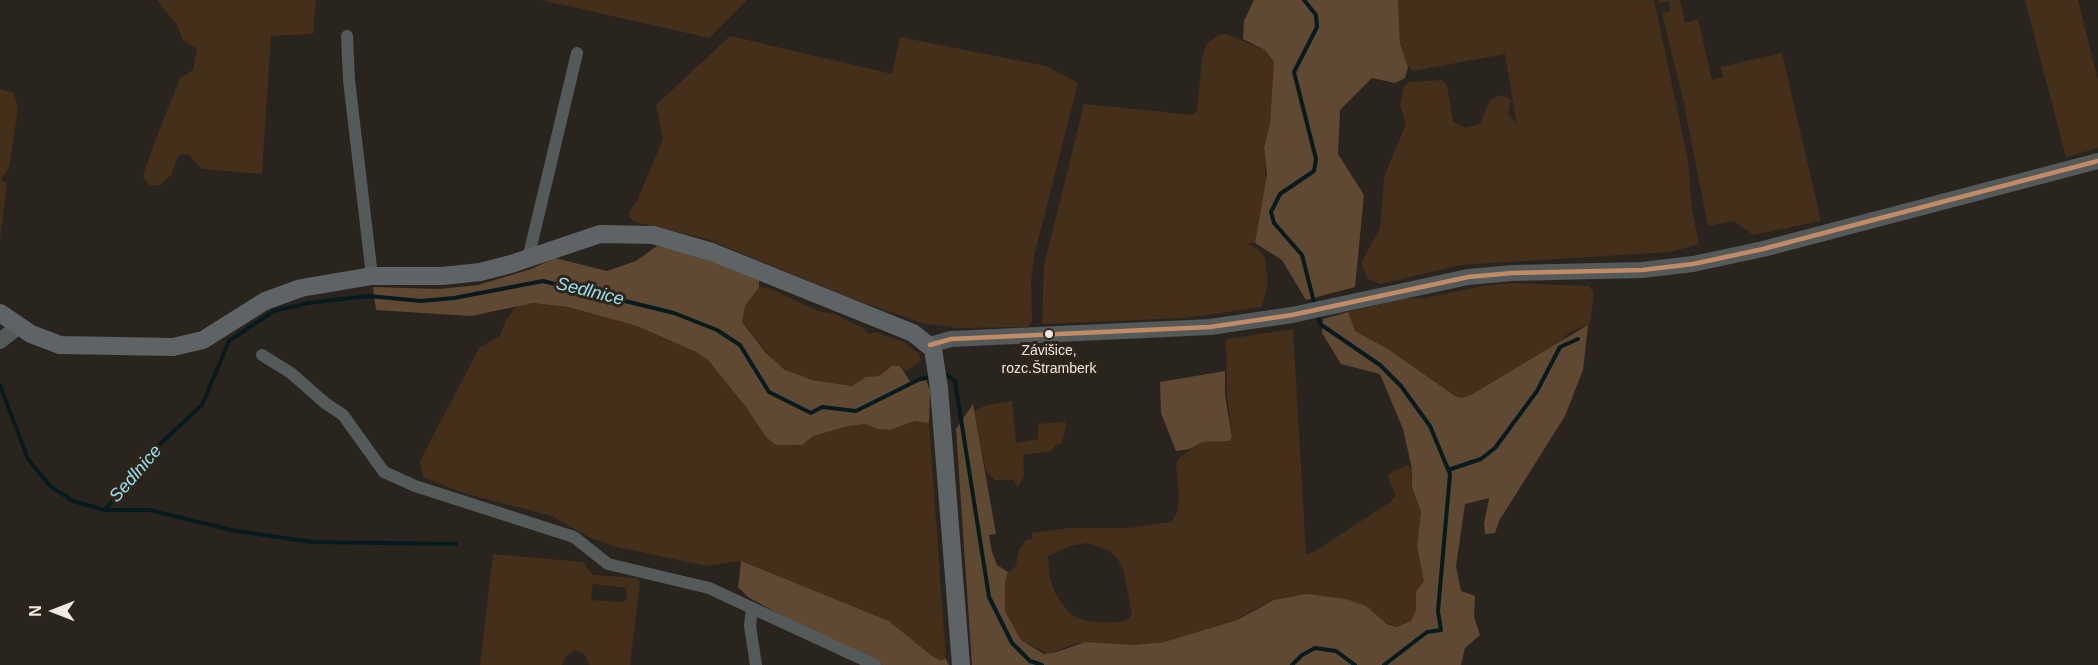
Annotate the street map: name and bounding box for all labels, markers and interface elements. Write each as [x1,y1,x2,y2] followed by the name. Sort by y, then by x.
[554,273,626,311] water label: Sedlnice
[1043,328,1055,340] marker: Závišice, rozc.Štramberk
[1002,343,1096,376] place label: Závišice, rozc.Štramberk
[105,441,167,507] water label: Sedlnice
[24,581,84,641] north arrow
[27,605,44,617] text: N

